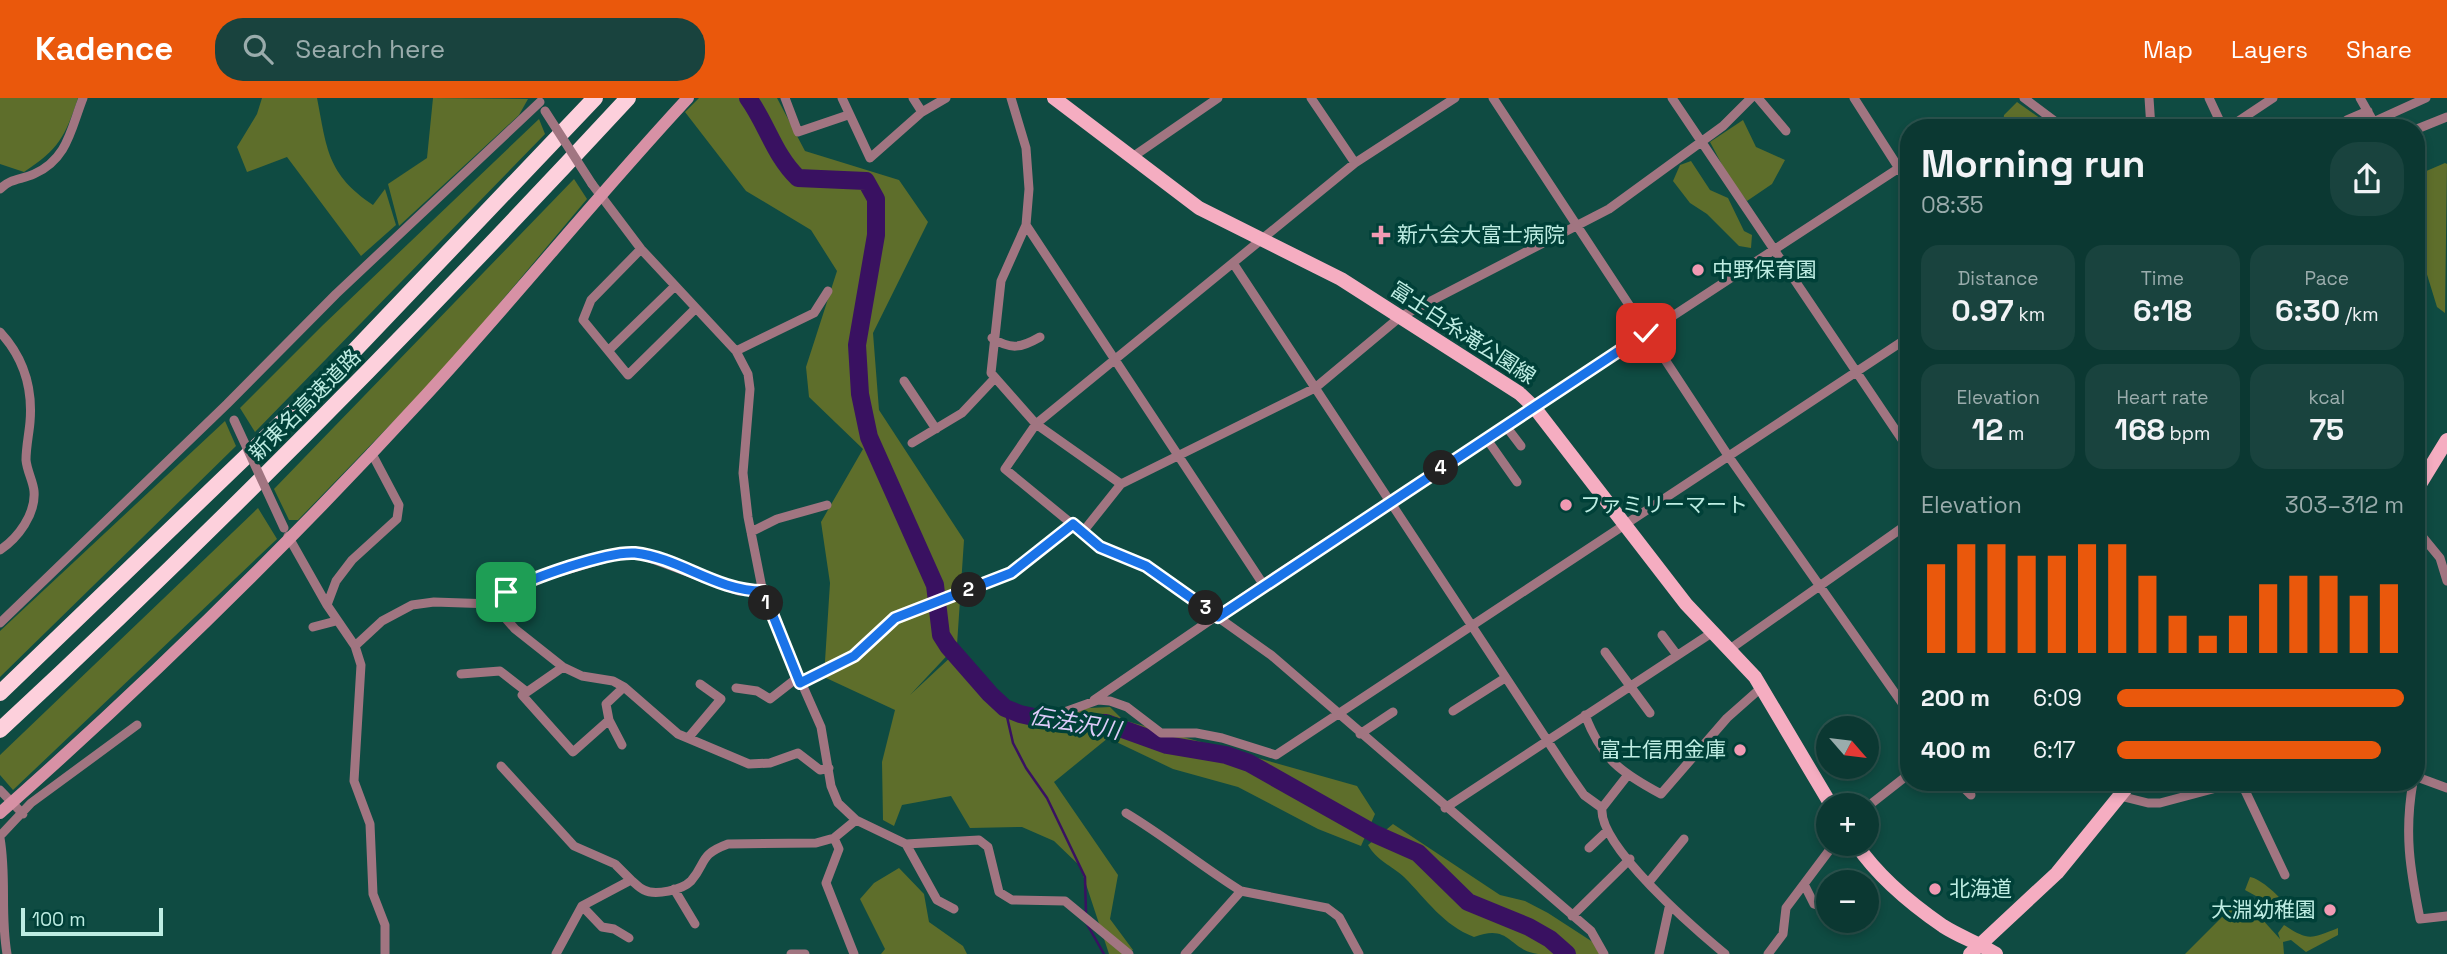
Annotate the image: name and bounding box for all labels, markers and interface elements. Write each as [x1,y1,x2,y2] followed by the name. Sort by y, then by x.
[215,18,705,81] search box
[35,28,173,70] text: Kadence
[239,30,277,68] icon: search
[295,32,445,66] text: Search here
[2143,34,2193,65] text: Map
[2231,34,2308,65] text: Layers
[2346,34,2412,65] text: Share
[1921,140,2146,188] text: Morning run
[2330,142,2404,216] button: share
[1921,190,1984,220] text: 08:35
[1397,221,1565,248] place label: 新六会大富士病院
[1371,225,1391,245] marker: 新六会大富士病院
[1712,256,1817,283] place label: 中野保育園
[1690,262,1706,278] marker: 中野保育園
[1958,266,2039,291] text: Distance
[2141,266,2184,291] text: Time
[2305,266,2349,291] text: Pace
[1385,276,1541,390] street label: 富士白糸滝公園線
[1951,291,2014,330] text: 0.97
[2133,291,2192,330] text: 6:18
[2275,291,2340,330] text: 6:30
[2014,302,2045,327] text: km
[2340,302,2379,327] text: /km
[1616,303,1676,363] pin
[1627,314,1665,352] icon: check
[243,343,366,466] street label: 新東名高速道路
[1957,385,2040,410] text: Elevation
[2116,385,2209,410] text: Heart rate
[2308,385,2345,410] text: kcal
[1972,410,2003,449] text: 12
[2115,410,2165,449] text: 168
[2310,410,2344,449] text: 75
[2003,421,2024,446] text: m
[2165,421,2210,446] text: bpm
[1424,450,1458,486] pin: 4
[1434,455,1447,480] text: 4
[1921,490,2022,520] text: Elevation
[2285,490,2404,520] text: 303–312 m
[1580,491,1748,518] place label: ファミリーマート
[1558,497,1574,513] marker: ファミリーマート
[476,562,536,622] pin
[487,573,525,611] icon: arrive
[951,573,986,608] pin: 2
[963,577,974,602] text: 2
[748,586,784,620] pin: 1
[761,590,770,615] text: 1
[1188,590,1224,626] pin: 3
[1200,595,1211,620] text: 3
[1921,683,1990,713] text: 200 m
[2033,683,2082,713] text: 6:09
[1027,700,1126,746] water label: 伝法沢川
[1816,716,1880,779] north arrow
[1816,716,1879,933] map controls
[1921,735,1991,765] text: 400 m
[2033,735,2075,765] text: 6:17
[1600,736,1726,763] place label: 富士信用金庫
[1732,742,1748,758] marker: 富士信用金庫
[1816,793,1879,856] button: +
[1816,870,1879,933] button: −
[1949,875,2012,902] place label: 北海道
[1927,881,1943,897] marker: 北海道
[2211,896,2316,923] place label: 大淵幼稚園
[2322,902,2338,918] marker: 大淵幼稚園
[21,905,163,937] scale bar
[32,907,86,932] text: 100 m

